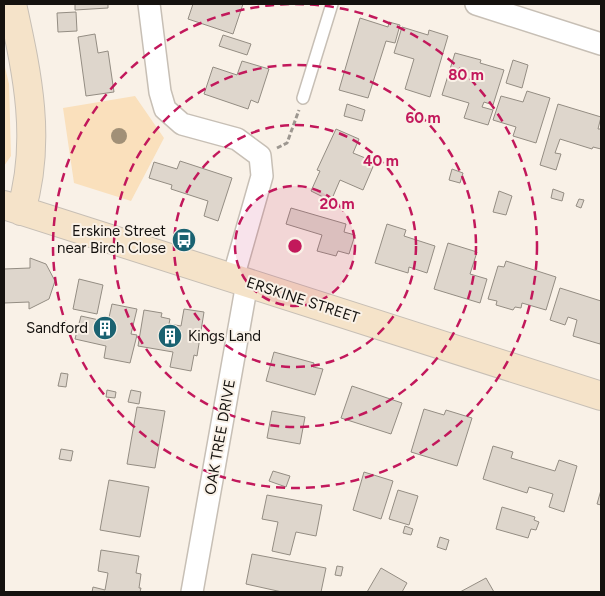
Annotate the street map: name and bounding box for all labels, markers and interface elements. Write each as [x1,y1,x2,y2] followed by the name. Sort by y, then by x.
[448,66,484,84] text: 80 m
[405,109,441,127] text: 60 m
[363,152,399,170] text: 40 m
[319,195,355,213] text: 20 m
[57,222,166,257] place label: Erskine Street near Birch Close
[171,227,197,253] bus stop icon: Erskine Street near Birch Close
[286,237,304,255] centre of rings
[244,273,362,327] street label: ERSKINE STREET
[92,315,118,341] building icon: Sandford
[26,319,88,337] place label: Sandford
[157,323,183,349] building icon: Kings Land
[188,327,261,345] place label: Kings Land
[201,378,239,496] street label: OAK TREE DRIVE

